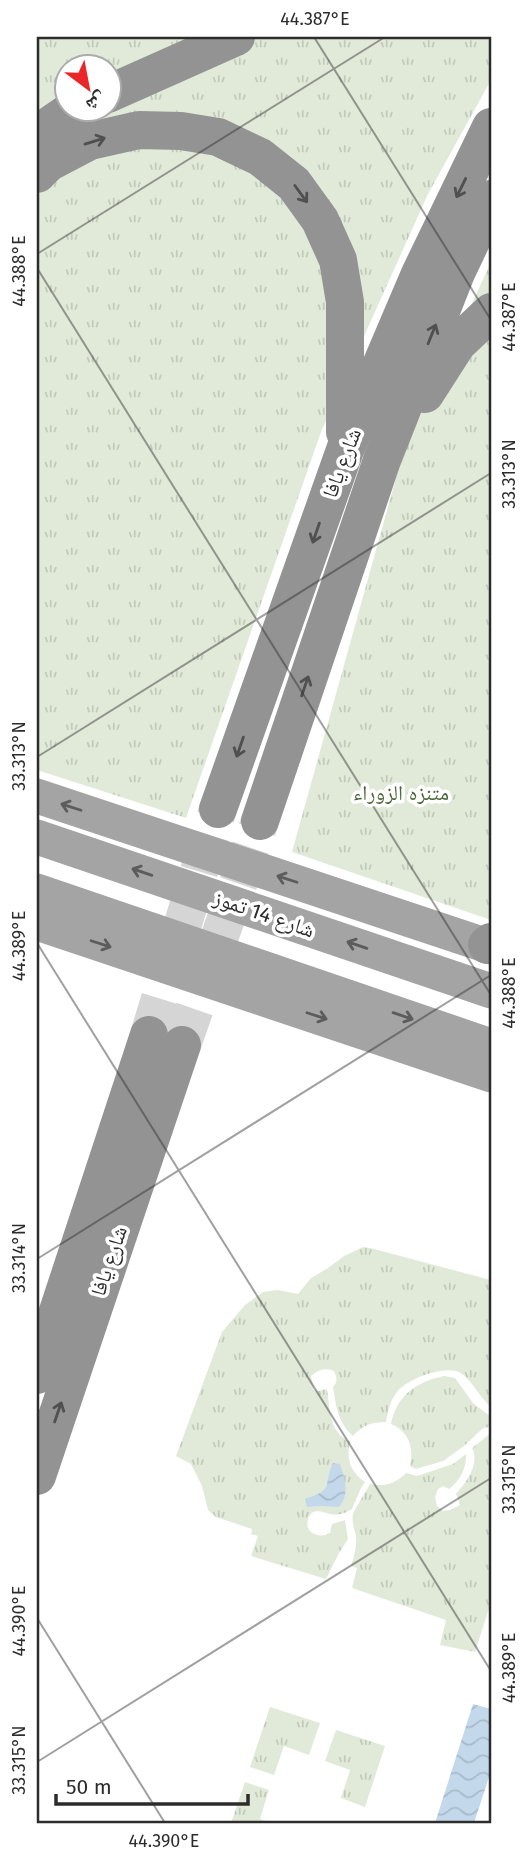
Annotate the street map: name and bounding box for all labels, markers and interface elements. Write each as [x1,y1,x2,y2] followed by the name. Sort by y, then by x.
[280,8,350,30] text: 44.387°E
[52,52,122,122] north arrow
[82,87,111,117] text: ش
[84,133,106,146] one-way arrow
[454,177,468,198] one-way arrow
[294,185,309,203] one-way arrow
[8,235,30,307] text: 44.388°E
[498,282,520,352] text: 44.387°E
[426,323,439,345] one-way arrow
[317,425,367,501] street label: شارع يافا
[498,439,520,509] text: 33.313°N
[309,521,321,543] one-way arrow
[300,676,312,698] one-way arrow
[8,721,30,791] text: 33.313°N
[233,736,245,758] one-way arrow
[353,780,449,806] park label: متنزه الزوراء
[60,800,82,813] one-way arrow
[131,865,153,877] one-way arrow
[276,872,298,885] one-way arrow
[209,884,318,943] street label: شارع 14 تموز
[8,911,30,981] text: 44.389°E
[346,938,368,951] one-way arrow
[90,939,112,951] one-way arrow
[498,957,520,1029] text: 44.388°E
[306,1011,328,1023] one-way arrow
[391,1011,413,1023] one-way arrow
[8,1223,30,1293] text: 33.314°N
[85,1223,133,1299] street label: شارع يافا
[53,1401,66,1423] one-way arrow
[498,1444,520,1514] text: 33.315°N
[8,1586,30,1656] text: 44.390°E
[498,1633,520,1703] text: 44.389°E
[8,1725,30,1795] text: 33.315°N
[56,1762,248,1806] scale bar
[66,1774,112,1800] text: 50 m
[129,1830,199,1852] text: 44.390°E

